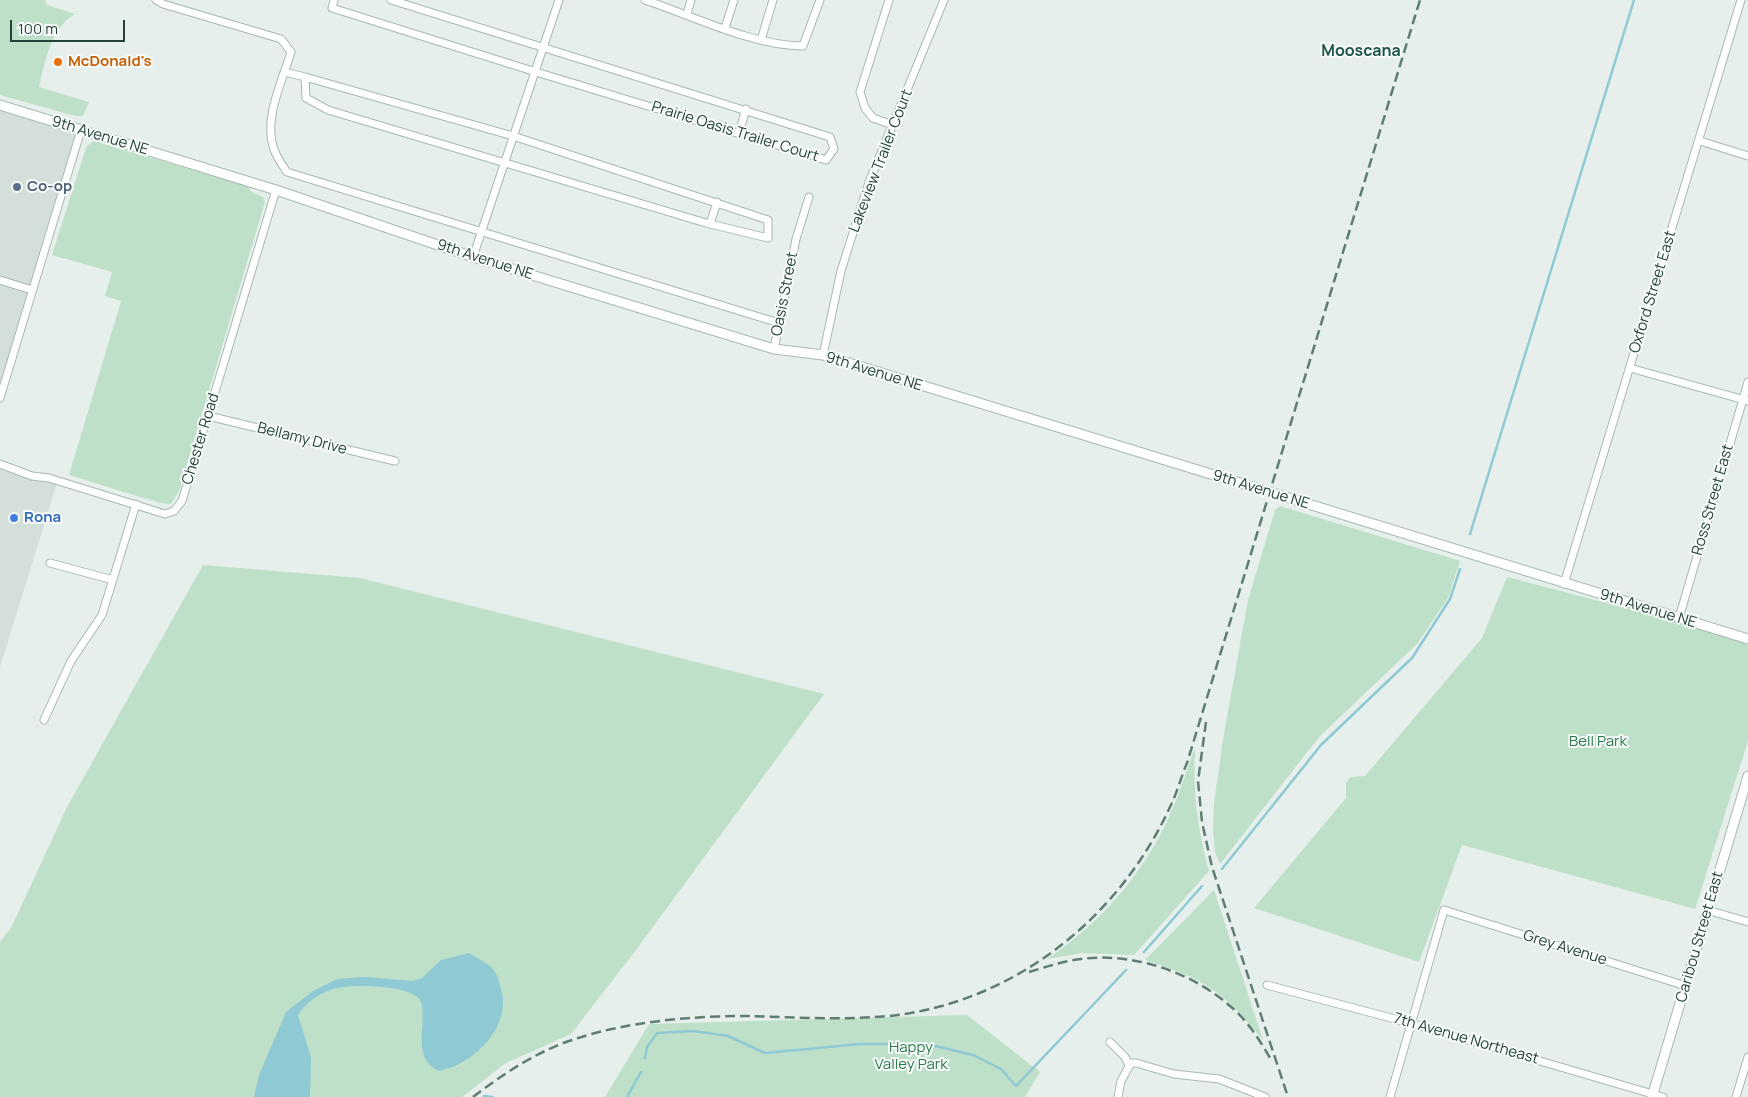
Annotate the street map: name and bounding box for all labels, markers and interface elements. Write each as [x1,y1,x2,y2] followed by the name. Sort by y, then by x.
[12,10,128,42] scale bar
[18,18,58,39] text: 100 m
[1321,42,1401,62] district label: Mooscana
[68,53,152,71] place label: McDonald's
[52,56,64,68] marker: McDonald's
[845,87,917,235] street label: Lakeview Trailer Court
[649,98,821,166] street label: Prairie Oasis Trailer Court
[49,113,151,159] street label: 9th Avenue NE
[27,178,72,196] place label: Co-op
[11,181,23,193] marker: Co-op
[1626,228,1680,356] street label: Oxford Street East
[434,236,536,284] street label: 9th Avenue NE
[768,250,802,338] street label: Oasis Street
[823,349,925,395] street label: 9th Avenue NE
[179,391,223,487] street label: Chester Road
[255,419,349,459] street label: Bellamy Drive
[1689,442,1737,558] street label: Ross Street East
[1210,467,1312,513] street label: 9th Avenue NE
[24,509,61,527] place label: Rona
[8,512,20,524] marker: Rona
[1597,586,1699,632] street label: 9th Avenue NE
[1569,733,1627,751] park label: Bell Park
[1673,869,1727,1005] street label: Caribou Street East
[1521,927,1609,969] street label: Grey Avenue
[1391,1010,1541,1068] street label: 7th Avenue Northeast
[874,1039,948,1074] park label: Happy Valley Park

